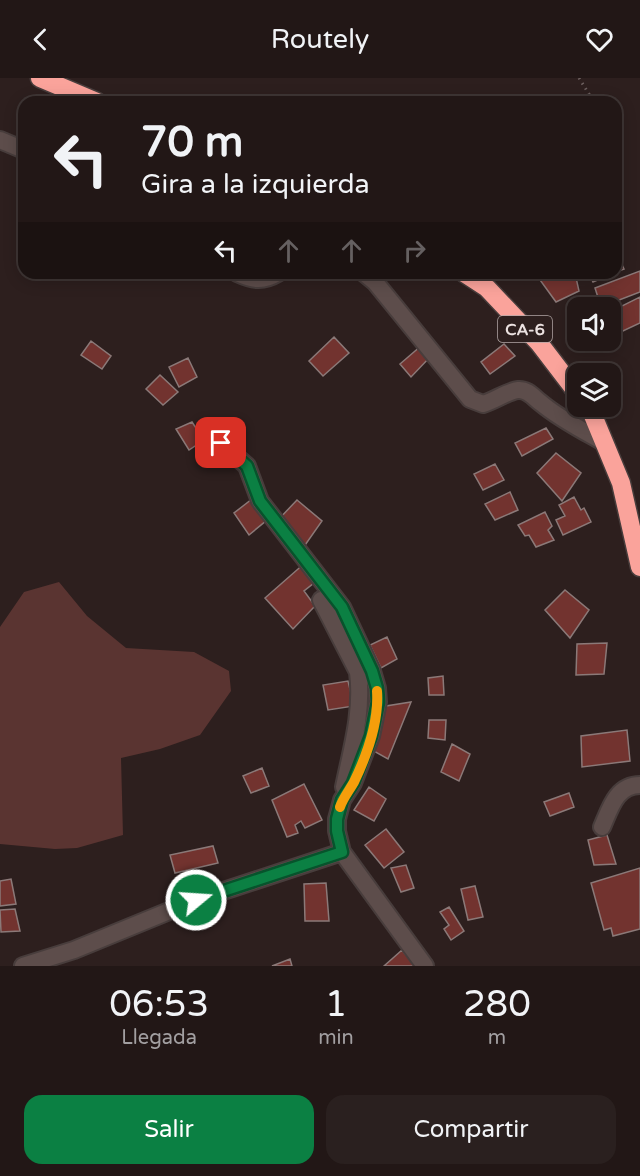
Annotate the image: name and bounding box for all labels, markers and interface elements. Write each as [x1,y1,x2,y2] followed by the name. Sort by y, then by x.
[24,23,57,56] icon: back
[271,23,369,56] text: Routely
[583,23,616,56] icon: heart
[141,117,243,168] text: 70 m
[42,120,120,198] icon: left
[141,168,370,201] text: Gira a la izquierda
[209,234,242,267] icon: left
[272,234,305,267] icon: ahead
[335,234,368,267] icon: ahead
[398,234,431,267] icon: right
[567,297,621,417] map controls
[567,297,621,351] button: sound
[498,316,552,342] road number: CA-6
[567,363,621,417] button: layers
[195,417,246,468] pin
[204,426,237,459] icon: arrive
[164,868,228,932] position arrow
[109,983,209,1026] text: 06:53
[325,983,347,1026] text: 1
[463,983,531,1026] text: 280
[121,1026,197,1050] text: Llegada
[318,1026,354,1050] text: min
[488,1026,506,1050] text: m
[24,1095,314,1164] button: Salir
[326,1095,616,1164] button: Compartir

